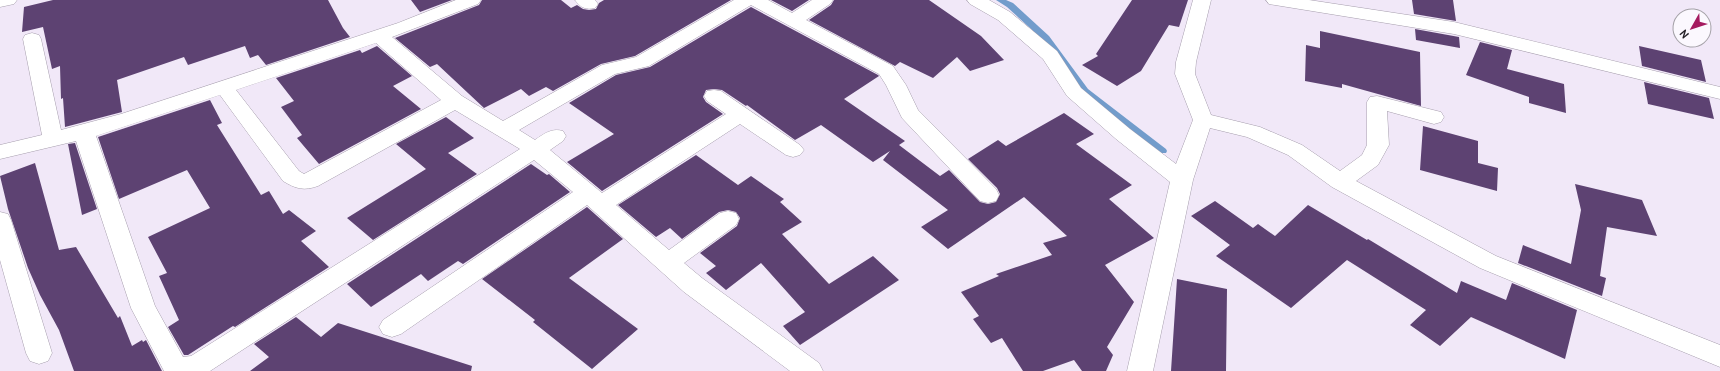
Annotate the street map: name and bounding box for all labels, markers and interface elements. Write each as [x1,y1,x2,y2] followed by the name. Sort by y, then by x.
[1672,8,1712,48] north arrow
[1677,27,1692,42] text: N

